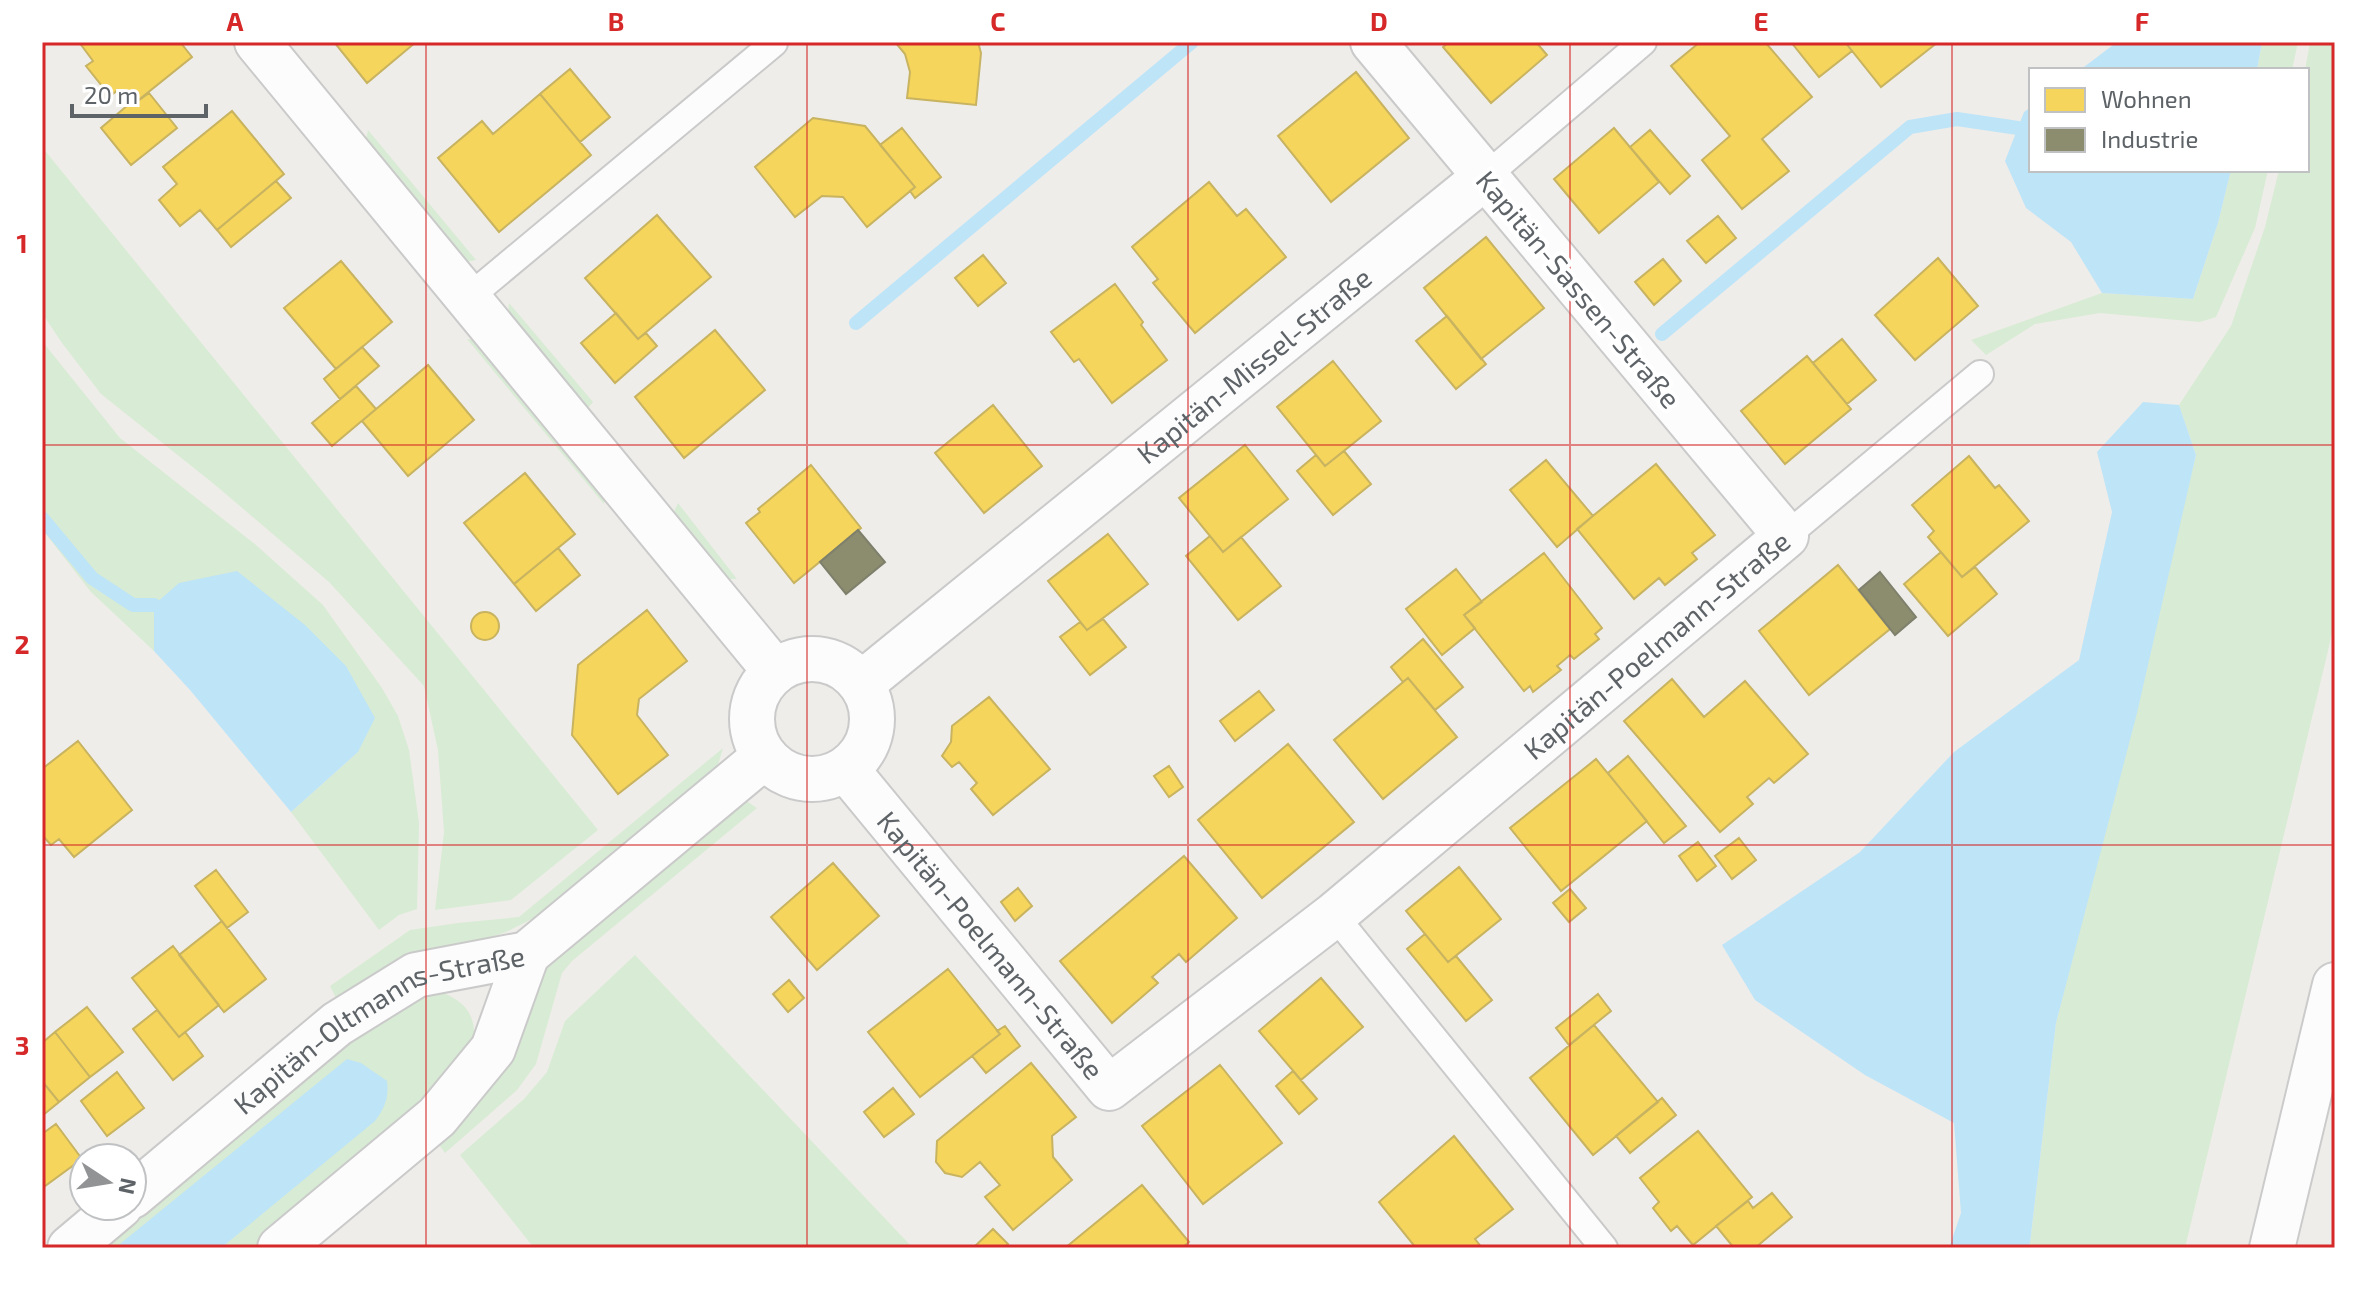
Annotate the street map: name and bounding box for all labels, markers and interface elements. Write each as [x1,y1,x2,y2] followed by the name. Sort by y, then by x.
[227,5,244,36] text: A
[608,5,624,36] text: B
[990,5,1006,36] text: C
[1370,5,1388,36] text: D
[1753,5,1769,36] text: E
[2135,5,2149,36] text: F
[72,68,206,118] scale bar
[2029,68,2309,172] legend
[84,80,138,109] text: 20 m
[2101,84,2192,113] text: Wohnen
[2101,124,2198,153] text: Industrie
[1470,163,1688,415] street label: Kapitän-Sassen-Straße
[16,227,28,258] text: 1
[1130,260,1378,470] street label: Kapitän-Missel-Straße
[1516,523,1797,766] street label: Kapitän-Poelmann-Straße
[14,628,30,659] text: 2
[871,804,1111,1086] street label: Kapitän-Poelmann-Straße
[226,938,527,1121] street label: Kapitän-Oltmanns-Straße
[15,1029,29,1060] text: 3
[68,1142,148,1222] north arrow
[114,1176,143,1197] text: N

